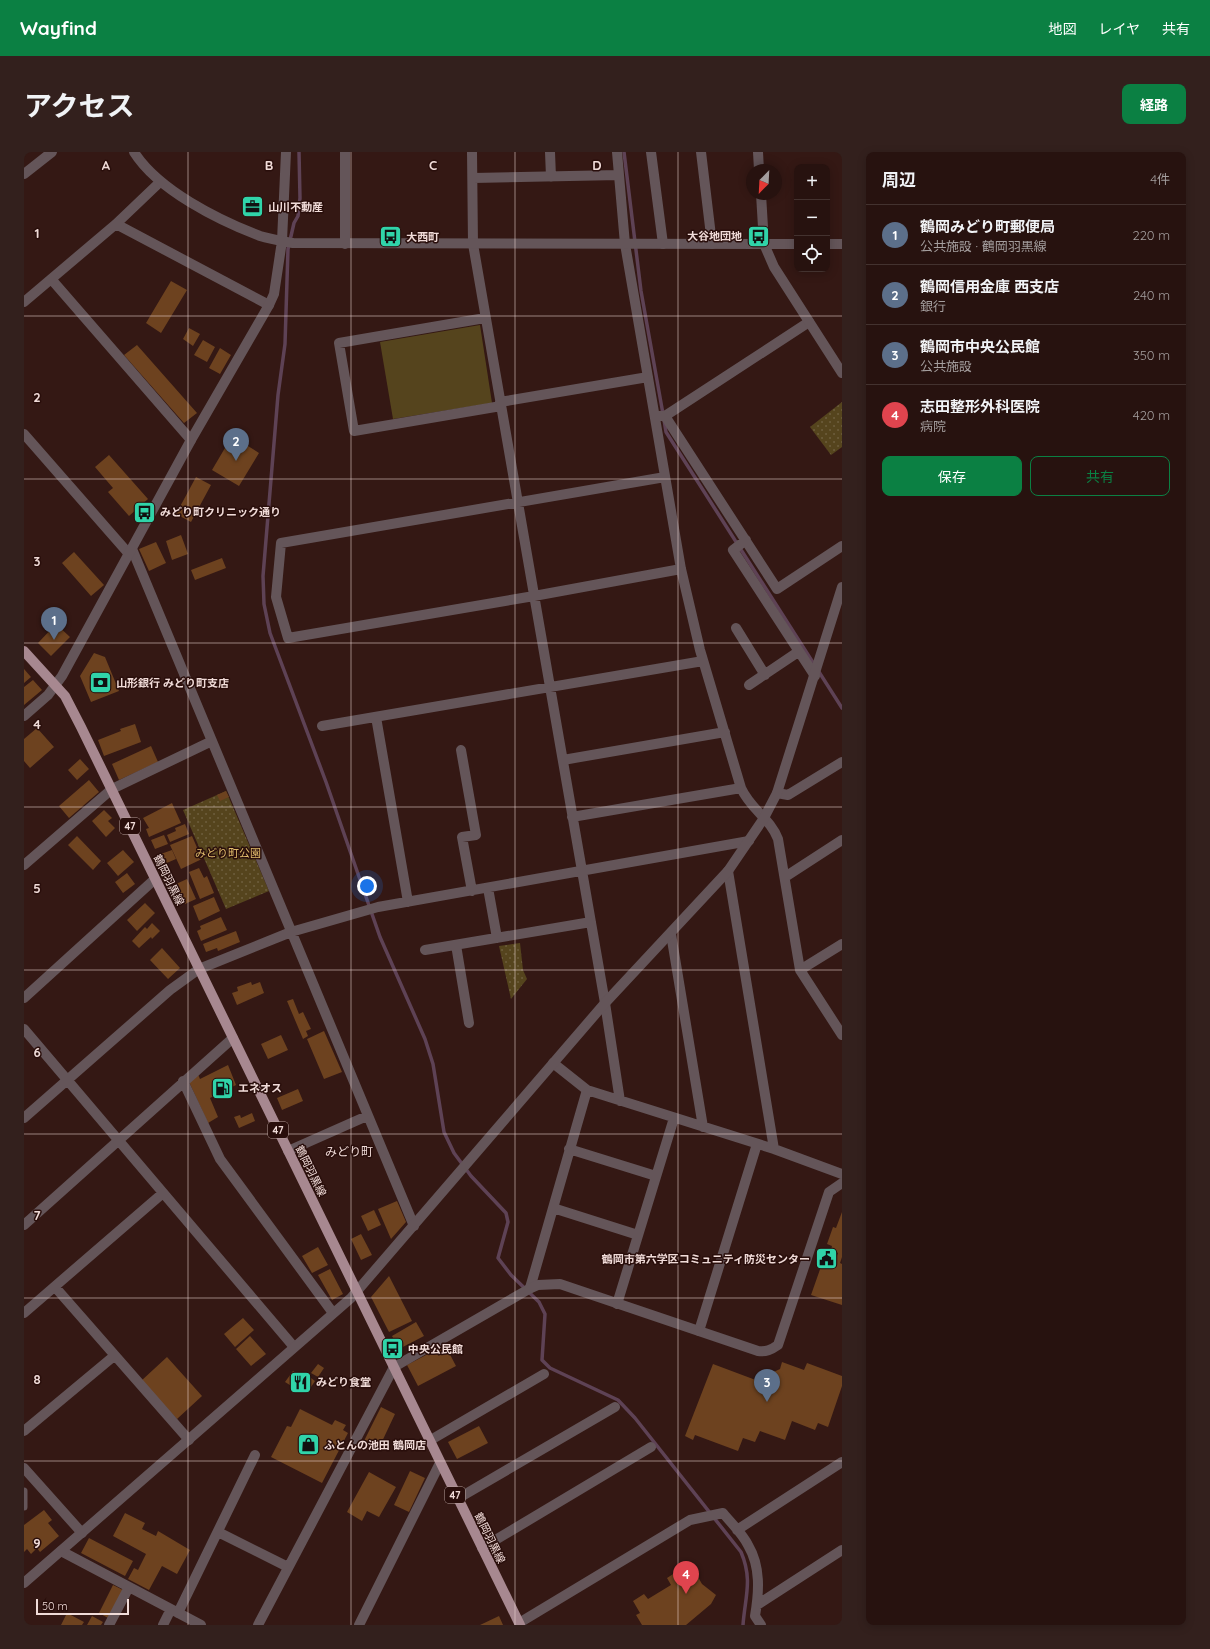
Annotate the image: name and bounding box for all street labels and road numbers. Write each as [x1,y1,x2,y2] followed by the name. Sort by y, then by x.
[120,818,140,834] road number: 47
[151,852,187,908] street label: 鶴岡羽黒線
[268,1122,288,1138] road number: 47
[293,1143,329,1199] street label: 鶴岡羽黒線
[445,1487,465,1503] road number: 47
[472,1510,508,1566] street label: 鶴岡羽黒線

